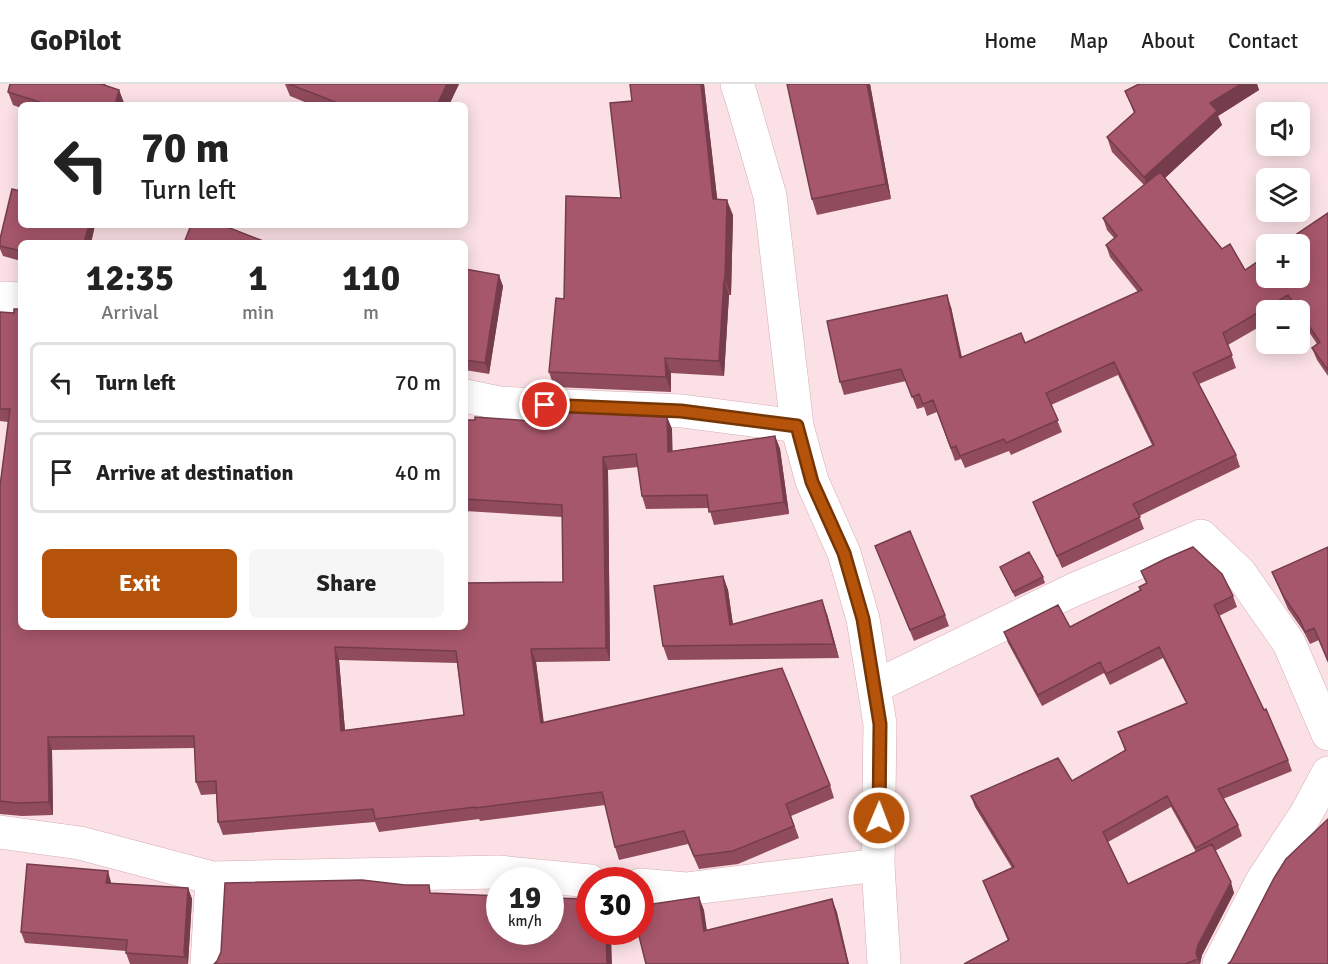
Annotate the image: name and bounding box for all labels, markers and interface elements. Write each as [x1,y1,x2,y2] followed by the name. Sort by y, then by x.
[30,24,121,58] text: GoPilot
[984,28,1037,54] text: Home
[1070,28,1108,54] text: Map
[1141,28,1195,54] text: About
[1228,28,1298,54] text: Contact
[1256,102,1310,354] map controls
[1256,102,1310,156] button: sound
[141,123,230,174] text: 70 m
[42,126,120,204] icon: left
[1256,168,1310,222] button: layers
[141,174,236,207] text: Turn left
[1256,234,1310,288] button: +
[86,256,174,301] text: 12:35
[248,256,268,301] text: 1
[342,256,400,301] text: 110
[101,300,159,325] text: Arrival
[242,300,274,325] text: min
[363,300,379,325] text: m
[1256,300,1310,354] button: −
[45,366,78,399] icon: left
[96,369,176,396] text: Turn left
[395,369,441,396] text: 70 m
[519,379,570,430] pin
[528,388,561,421] icon: arrive
[45,456,78,489] icon: arrive
[96,459,293,486] text: Arrive at destination
[395,459,441,486] text: 40 m
[42,549,237,618] button: Exit
[249,549,444,618] button: Share
[847,786,911,850] position arrow
[576,867,654,945] speed limit sign: 30
[509,880,541,917] text: 19
[508,912,542,930] text: km/h

